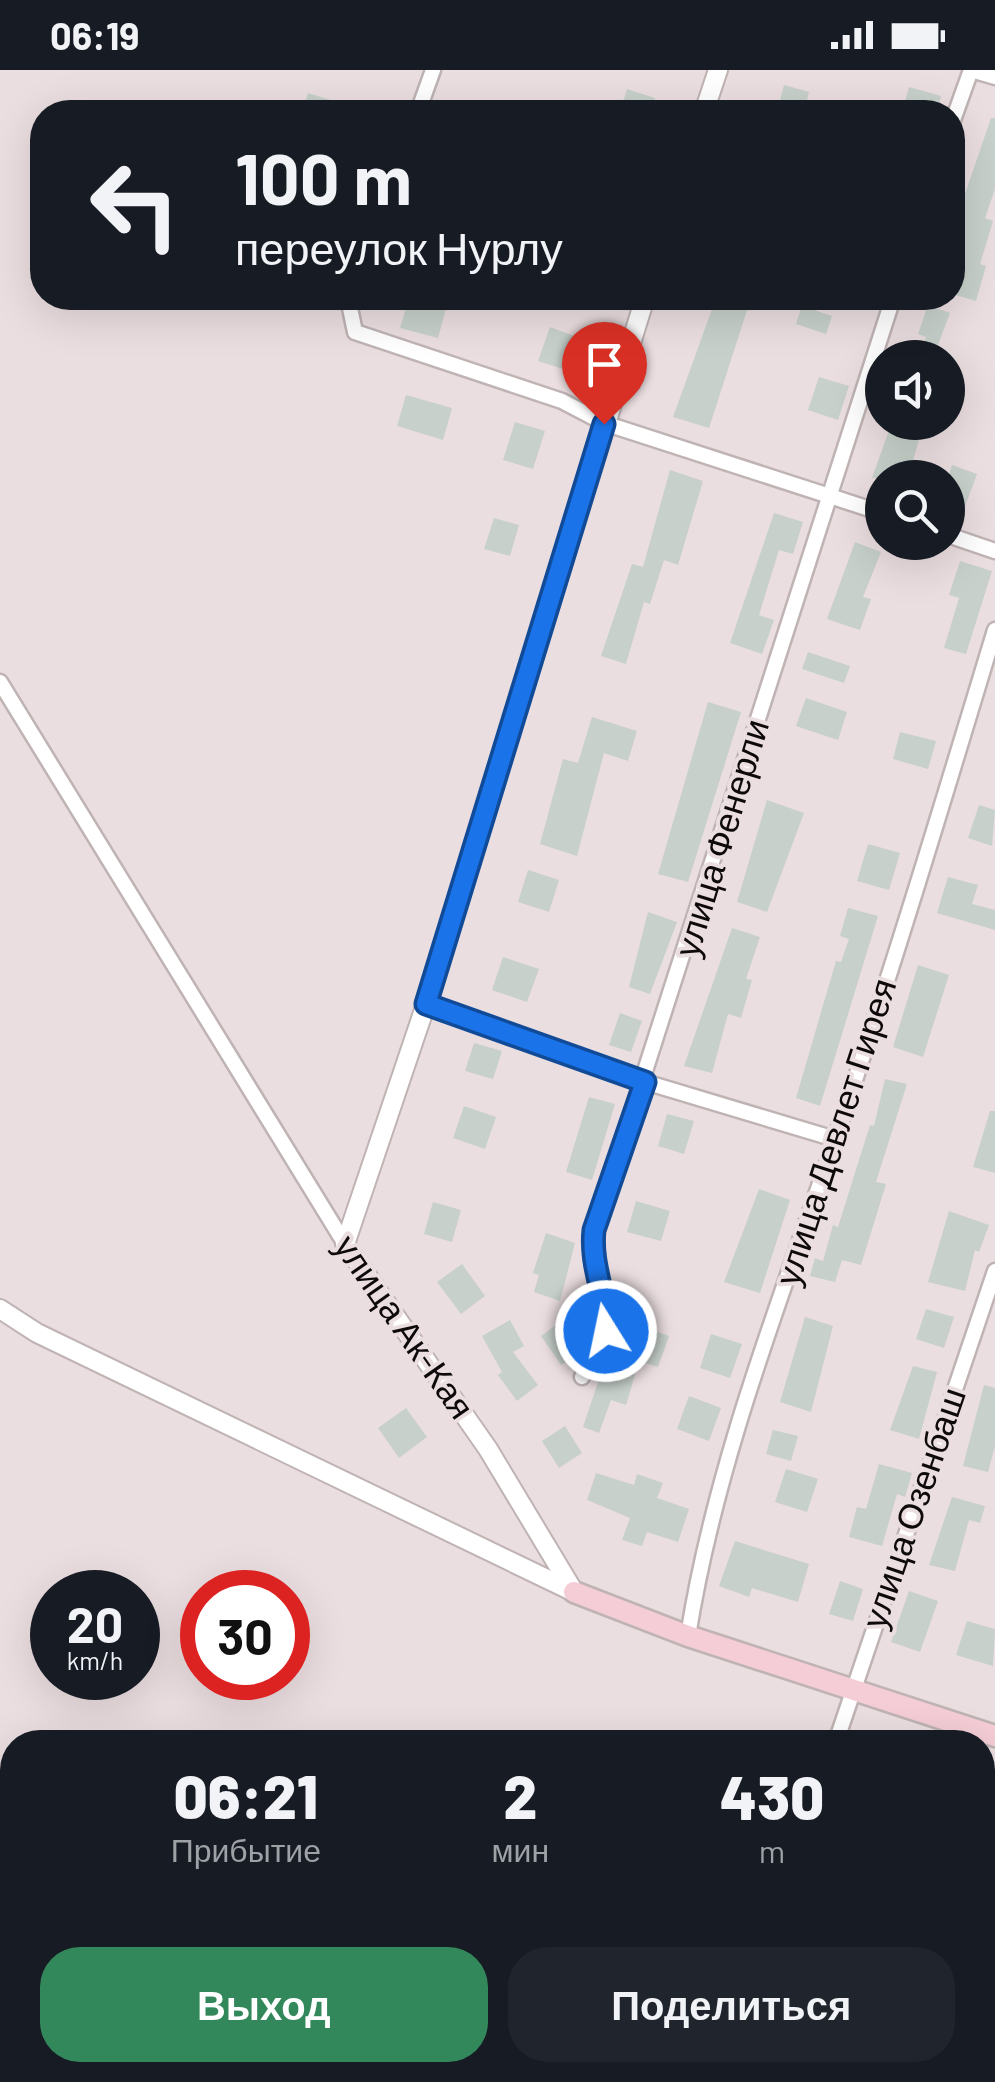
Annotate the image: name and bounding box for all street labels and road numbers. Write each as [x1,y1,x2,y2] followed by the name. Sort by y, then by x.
[664,713,776,961] street label: улица Фенерли
[765,973,904,1290] street label: улица Девлет Гирея
[327,1226,484,1426] street label: улица Ак-Кая
[851,1382,973,1633] street label: улица Озенбаш

